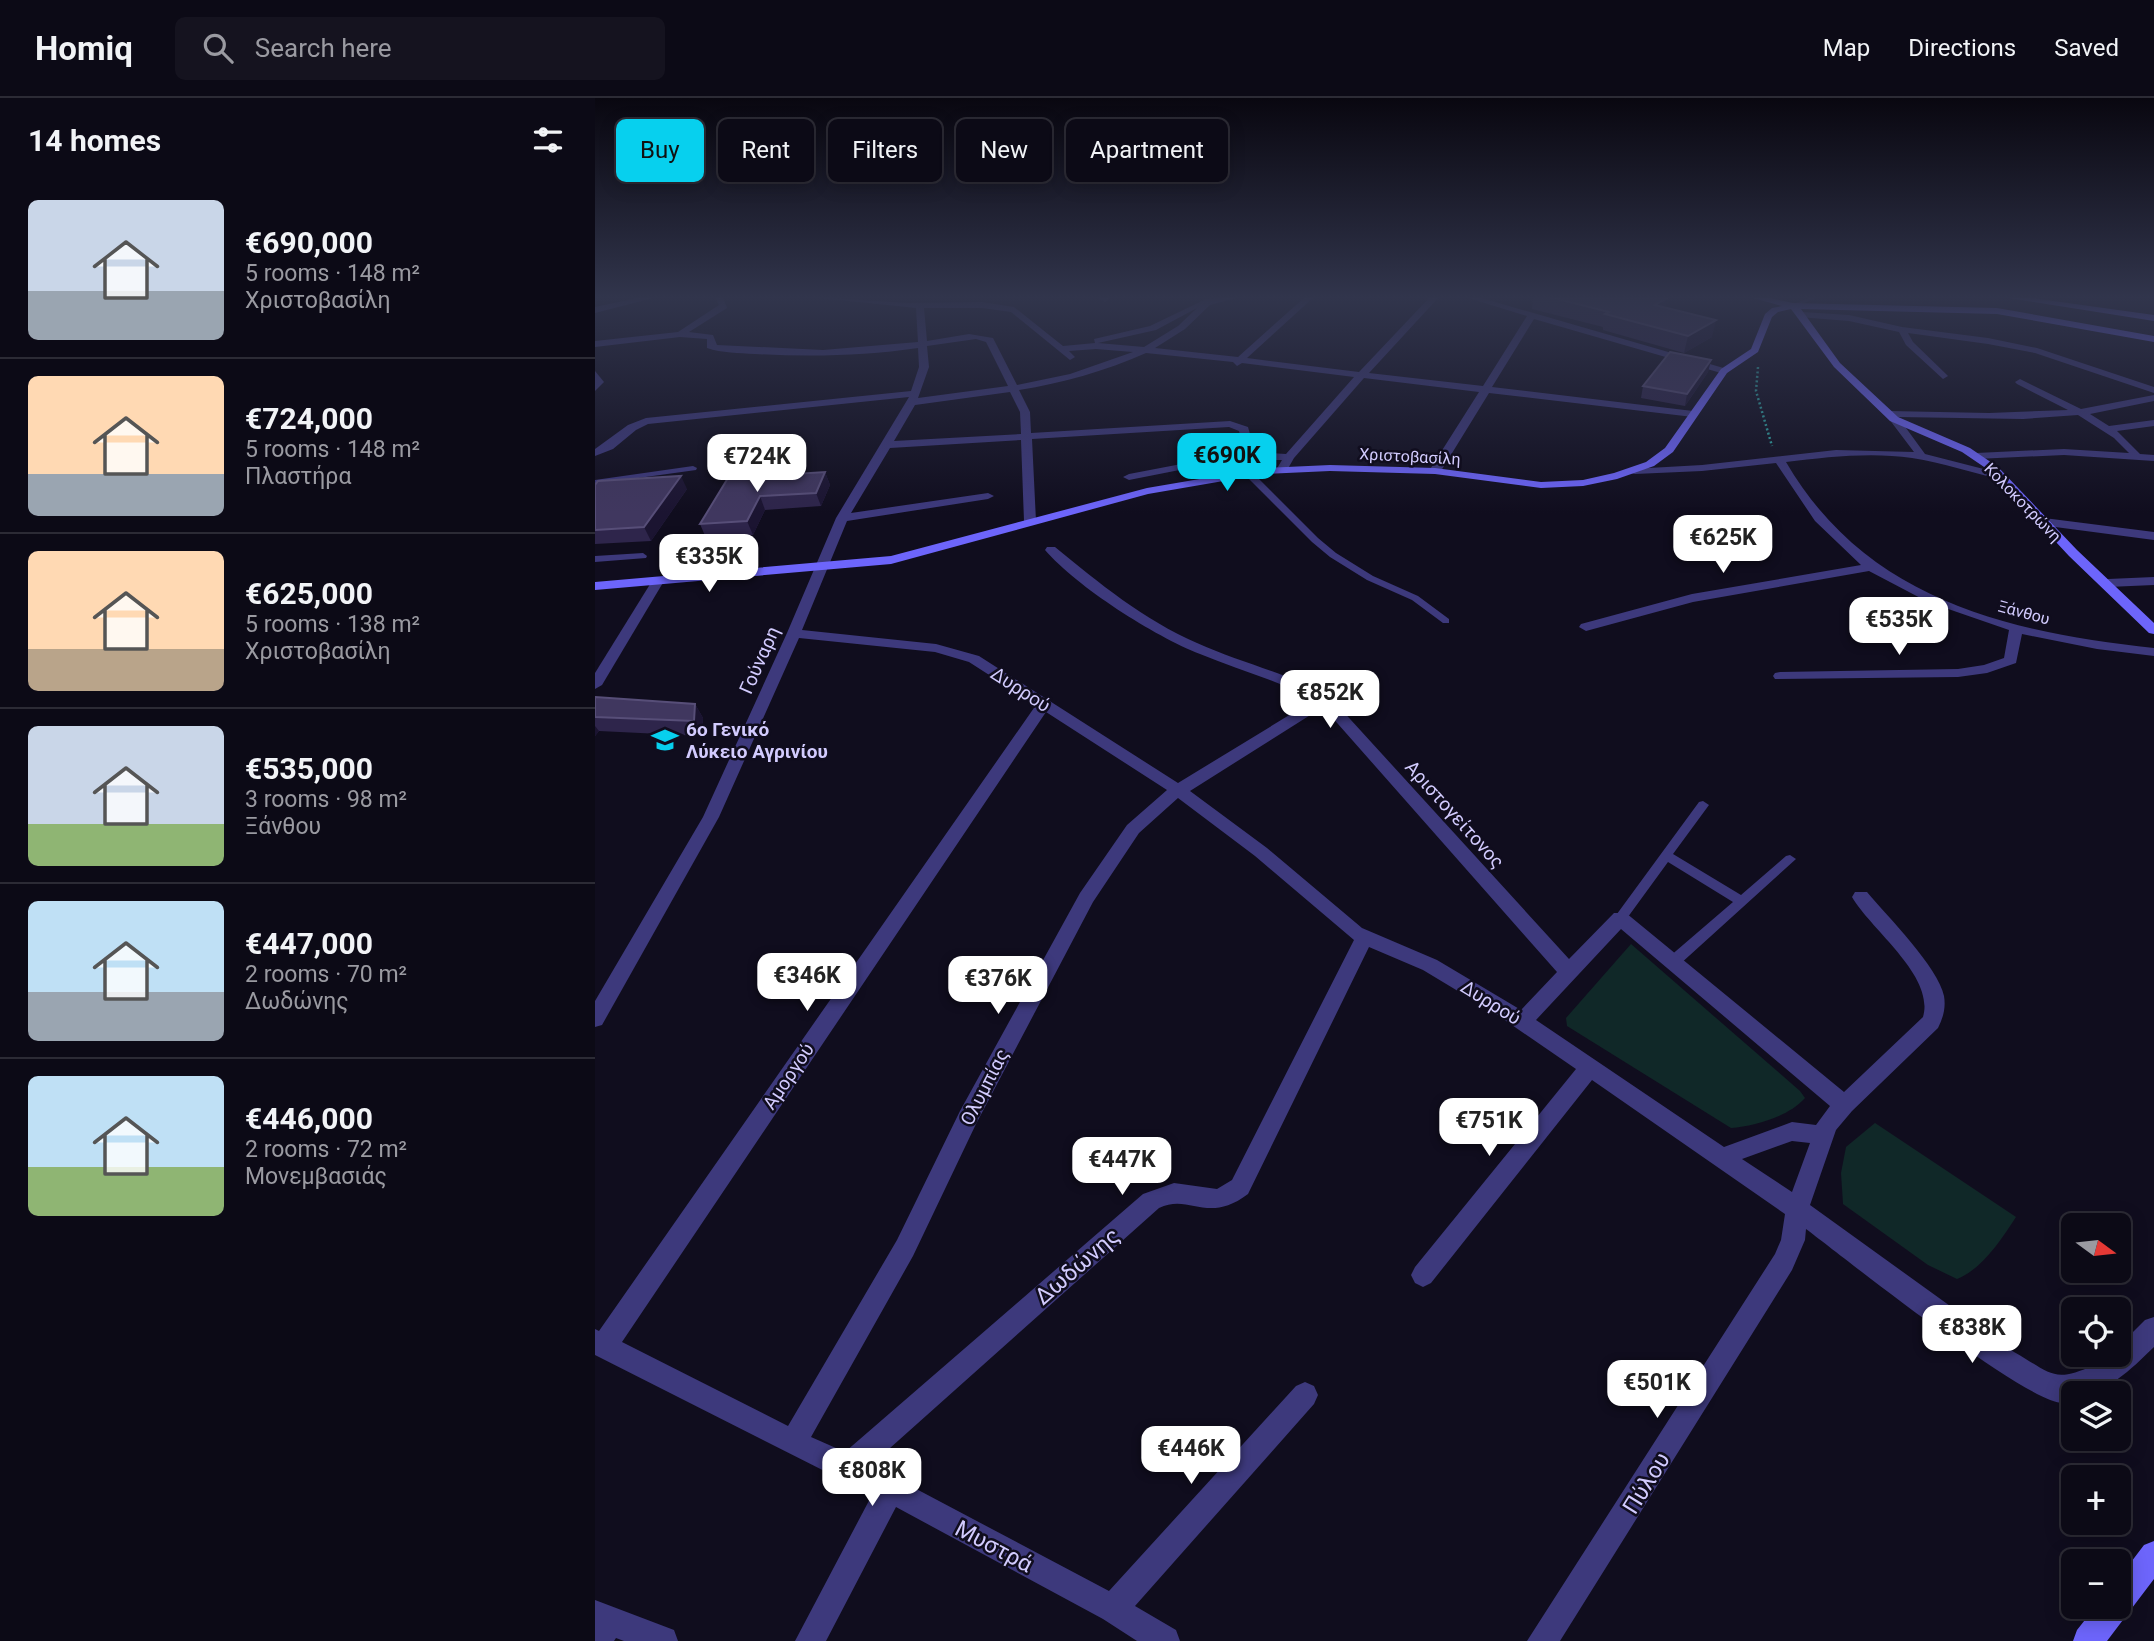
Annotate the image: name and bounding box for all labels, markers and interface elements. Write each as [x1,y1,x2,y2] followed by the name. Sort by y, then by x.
[175,17,665,80] search box
[35,29,133,68] text: Homiq
[199,29,237,67] icon: search
[255,33,392,63] text: Search here
[1823,34,1870,62] text: Map
[1908,34,2016,62] text: Directions
[2054,34,2119,62] text: Saved
[616,119,704,182] chip: Buy
[718,119,814,182] chip: Rent
[828,119,942,182] chip: Filters
[956,119,1052,182] chip: New
[1066,119,1228,182] chip: Apartment
[529,121,567,159] icon: filters
[28,123,161,158] text: 14 homes
[245,225,373,260] text: €690,000
[84,228,168,312] icon: home
[245,260,420,287] text: 5 rooms · 148 m²
[245,287,391,314] text: Χριστοβασίλη
[245,401,373,436] text: €724,000
[84,404,168,488] icon: home
[708,434,806,494] pin: €724K
[1178,434,1276,493] pin: €690K
[245,436,420,463] text: 5 rooms · 148 m²
[1193,442,1261,469] text: €690K
[723,443,791,470] text: €724K
[1359,444,1461,469] street label: Χριστοβασίλη
[1980,459,2065,546] street label: Κολοκοτρώνη
[245,463,351,490] text: Πλαστήρα
[1674,516,1772,575] pin: €625K
[1689,524,1757,551] text: €625K
[660,534,758,594] pin: €335K
[675,543,743,570] text: €335K
[245,576,373,611] text: €625,000
[84,579,168,663] icon: home
[1996,596,2052,629] street label: Ξάνθου
[1850,598,1948,657] pin: €535K
[1865,606,1933,633] text: €535K
[245,611,420,638] text: 5 rooms · 138 m²
[734,623,784,697] street label: Γούναρη
[245,638,391,665] text: Χριστοβασίλη
[987,662,1055,717] street label: Δυρρού
[1281,670,1379,730] pin: €852K
[1296,679,1364,706] text: €852K
[686,718,828,763] place label: 6ο Γενικό Λύκειο Αγρινίου
[650,725,680,755] school or university icon: 6ο Γενικό Λύκειο Αγρινίου
[245,751,373,786] text: €535,000
[84,754,168,838] icon: home
[1400,756,1509,873] street label: Αριστογείτονος
[245,786,407,813] text: 3 rooms · 98 m²
[245,813,321,840] text: Ξάνθου
[245,926,373,961] text: €447,000
[84,929,168,1013] icon: home
[758,954,856,1013] pin: €346K
[949,956,1047,1016] pin: €376K
[245,961,407,988] text: 2 rooms · 70 m²
[773,962,841,989] text: €346K
[964,965,1032,992] text: €376K
[1456,975,1525,1030] street label: Δυρρού
[245,988,349,1015] text: Δωδώνης
[758,1039,819,1114] street label: Αμοργού
[955,1045,1014,1129] street label: Ολυμπίας
[1440,1098,1538,1158] pin: €751K
[245,1101,373,1136] text: €446,000
[84,1104,168,1188] icon: home
[1455,1107,1523,1134] text: €751K
[245,1136,407,1163] text: 2 rooms · 72 m²
[1073,1138,1171,1197] pin: €447K
[1088,1146,1156,1173] text: €447K
[245,1163,387,1190] text: Μονεμβασιάς
[2061,1213,2131,1283] north arrow
[2061,1213,2131,1619] map controls
[1029,1222,1125,1311] street label: Δωδώνης
[2061,1297,2131,1367] button: locate
[1923,1306,2021,1365] pin: €838K
[1938,1314,2006,1341] text: €838K
[1608,1360,1706,1420] pin: €501K
[1623,1369,1691,1396] text: €501K
[2061,1381,2131,1451] button: layers
[1142,1426,1240,1486] pin: €446K
[1157,1435,1225,1462] text: €446K
[823,1448,921,1508] pin: €808K
[1617,1448,1676,1519] street label: Πύλου
[838,1457,906,1484] text: €808K
[2061,1465,2131,1535] button: +
[950,1515,1037,1578] street label: Μυστρά
[2061,1549,2131,1619] button: −

